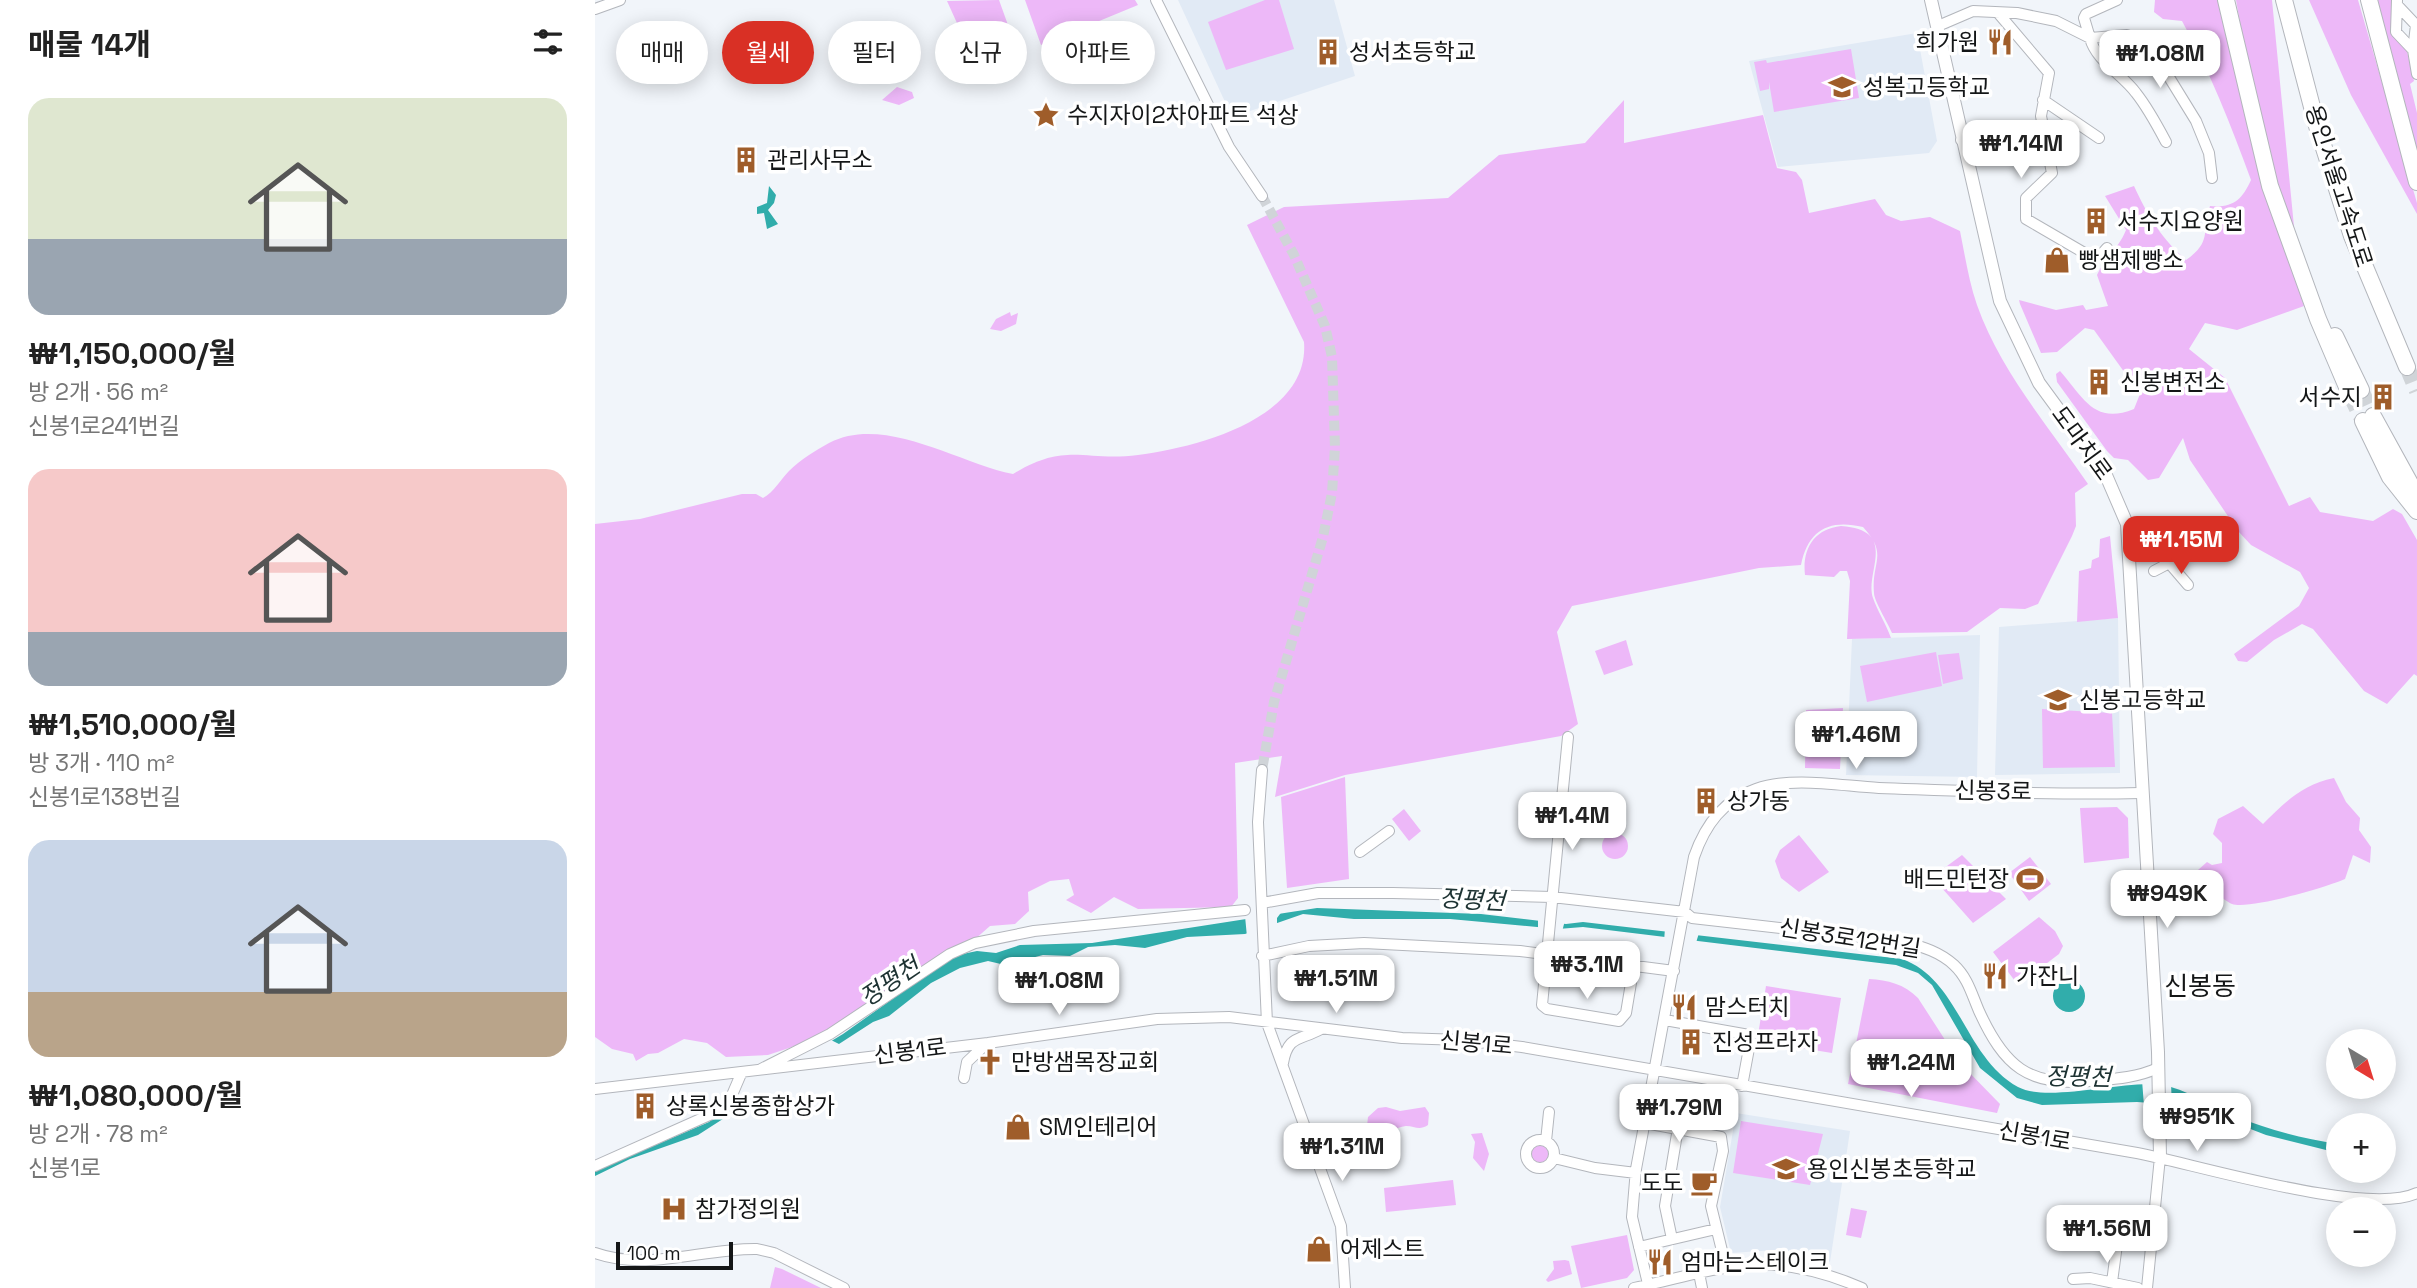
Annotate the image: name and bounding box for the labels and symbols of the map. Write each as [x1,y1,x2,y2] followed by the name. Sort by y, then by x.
[1916,27,1979,57] place label: 희가원
[1985,27,2015,57] restaurant icon: 희가원
[2103,31,2217,90] pin: ₩1.08M
[1313,37,1343,67] building icon: 성서초등학교
[1349,37,1476,67] place label: 성서초등학교
[1827,72,1857,102] school or university icon: 성복고등학교
[1863,72,1990,102] place label: 성복고등학교
[1031,100,1061,130] place icon: 수지자이2차아파트 석상
[1067,100,1298,130] place label: 수지자이2차아파트 석상
[2299,101,2379,271] street label: 용인서울고속도로
[1964,120,2078,180] pin: ₩1.14M
[731,145,761,175] building icon: 관리사무소
[767,145,873,175] place label: 관리사무소
[2081,206,2111,236] building icon: 서수지요양원
[2117,206,2244,236] place label: 서수지요양원
[2042,245,2072,275] shop icon: 빵샘제빵소
[2078,245,2184,275] place label: 빵샘제빵소
[2084,367,2114,397] building icon: 신봉변전소
[2120,367,2226,397] place label: 신봉변전소
[2299,382,2362,412] place label: 서수지
[2368,382,2398,412] building icon: 서수지
[2045,400,2119,486] street label: 도마치로
[2124,516,2238,576] pin: ₩1.15M
[2043,685,2073,715] school or university icon: 신봉고등학교
[2079,685,2206,715] place label: 신봉고등학교
[1799,712,1913,771] pin: ₩1.46M
[1954,775,2032,807] street label: 신봉3로
[1691,786,1721,816] building icon: 상가동
[1727,786,1790,816] place label: 상가동
[1523,792,1621,852] pin: ₩1.4M
[1903,864,2009,894] place label: 배드민턴장
[2015,864,2045,894] sports icon: 배드민턴장
[2118,870,2216,930] pin: ₩949K
[1438,882,1509,917] water label: 정평천
[1777,912,1923,964] street label: 신봉3로12번길
[1538,942,1636,1001] pin: ₩3.1M
[854,949,928,1013] water label: 정평천
[1279,956,1393,1015] pin: ₩1.51M
[1002,958,1116,1017] pin: ₩1.08M
[1980,961,2010,991] restaurant icon: 가잔니
[2016,961,2079,991] place label: 가잔니
[2164,969,2236,1003] district label: 신봉동
[1669,992,1699,1022] restaurant icon: 맘스터치
[1705,992,1790,1022] place label: 맘스터치
[1438,1025,1514,1061] street label: 신봉1로
[1676,1027,1706,1057] building icon: 진성프라자
[1712,1027,1818,1057] place label: 진성프라자
[2326,1029,2396,1099] north arrow
[872,1032,948,1070] street label: 신봉1로
[1854,1040,1968,1099] pin: ₩1.24M
[975,1047,1005,1077] church icon: 만방샘목장교회
[1011,1047,1159,1077] place label: 만방샘목장교회
[2045,1060,2114,1093] water label: 정평천
[1622,1084,1736,1144] pin: ₩1.79M
[630,1091,660,1121] building icon: 상록신봉종합상가
[666,1091,835,1121] place label: 상록신봉종합상가
[2148,1094,2246,1153] pin: ₩951K
[1003,1112,1033,1142] shop icon: SM인테리어
[1039,1112,1158,1142] place label: SM인테리어
[1996,1115,2074,1157] street label: 신봉1로
[1285,1124,1399,1183] pin: ₩1.31M
[1771,1154,1801,1184] school or university icon: 용인신봉초등학교
[1807,1154,1976,1184] place label: 용인신봉초등학교
[1641,1168,1683,1198] place label: 도도
[1689,1168,1719,1198] cafe icon: 도도
[659,1194,689,1224] hospital icon: 참가정의원
[695,1194,801,1224] place label: 참가정의원
[2050,1206,2164,1265] pin: ₩1.56M
[1304,1234,1334,1264] shop icon: 어제스트
[1340,1234,1425,1264] place label: 어제스트
[616,1239,733,1271] scale bar
[1645,1247,1675,1277] restaurant icon: 엄마는스테이크
[1681,1247,1829,1277] place label: 엄마는스테이크

